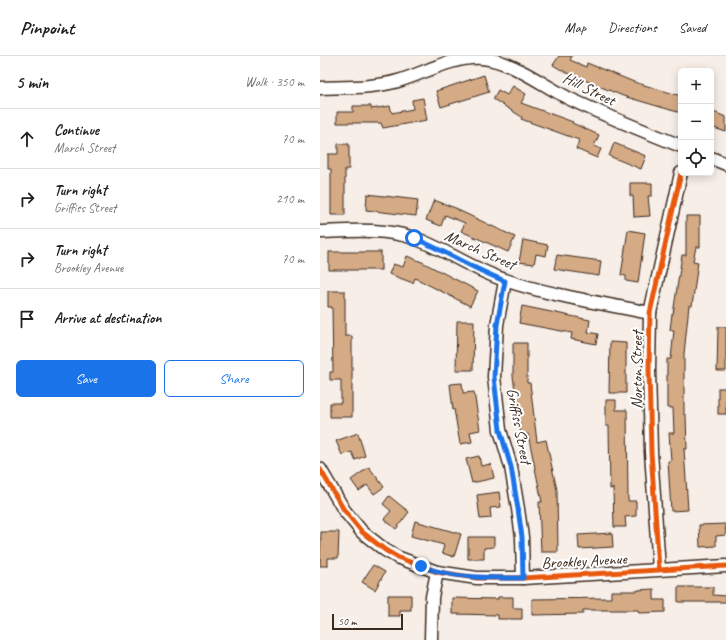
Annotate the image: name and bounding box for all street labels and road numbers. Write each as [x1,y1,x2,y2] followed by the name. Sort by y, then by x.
[559,68,620,111] street label: Hill Street
[441,225,521,276] street label: March Street
[627,328,647,409] street label: Norton Street
[502,386,537,468] street label: Griffiss Street
[541,549,629,573] street label: Brookley Avenue

